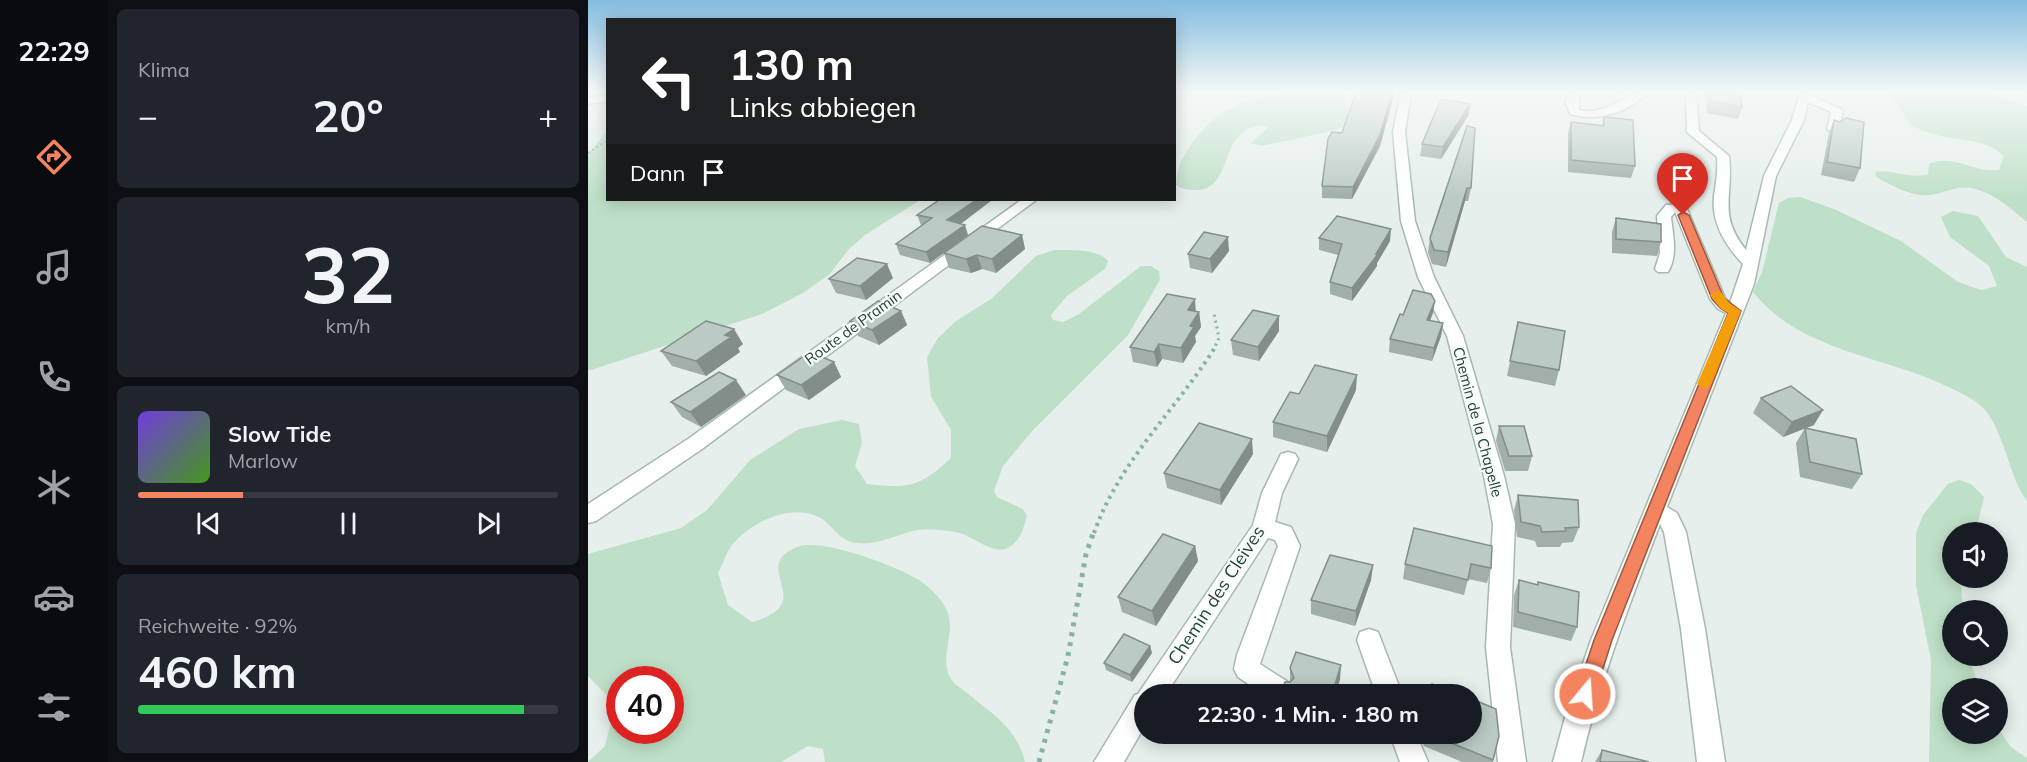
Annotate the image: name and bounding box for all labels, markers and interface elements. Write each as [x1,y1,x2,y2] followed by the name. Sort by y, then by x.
[18,34,90,68] text: 22:29
[729,38,854,91] text: 130 m
[630,42,708,120] icon: left
[138,57,190,82] text: Klima
[312,87,384,143] text: 20°
[729,90,917,124] text: Links abbiegen
[138,95,158,136] text: −
[538,95,558,136] text: +
[33,136,75,178] icon: directions
[1657,153,1708,215] pin
[697,156,730,189] icon: arrive
[630,159,685,187] text: Dann
[1666,162,1699,195] icon: arrive
[301,225,395,323] text: 32
[33,246,75,288] icon: music
[801,285,905,369] street label: Route de Pramin
[325,313,371,338] text: km/h
[1449,345,1507,499] street label: Chemin de la Chapelle
[33,356,75,398] icon: phone
[228,420,331,448] text: Slow Tide
[228,448,298,473] text: Marlow
[33,466,75,508] icon: climate
[192,507,225,540] icon: previous
[332,507,365,540] icon: pause
[472,507,505,540] icon: next
[1163,521,1270,669] street label: Chemin des Cleives
[1942,522,2008,744] map controls
[1942,522,2008,588] button: sound
[33,576,75,618] icon: car
[1942,600,2008,666] button: search
[138,613,297,638] text: Reichweite · 92%
[138,643,297,699] text: 460 km
[1553,662,1617,726] position arrow
[606,666,684,744] speed limit sign: 40
[1942,678,2008,744] button: layers
[33,686,75,728] icon: filters
[1197,700,1419,728] text: 22:30 · 1 Min. · 180 m

